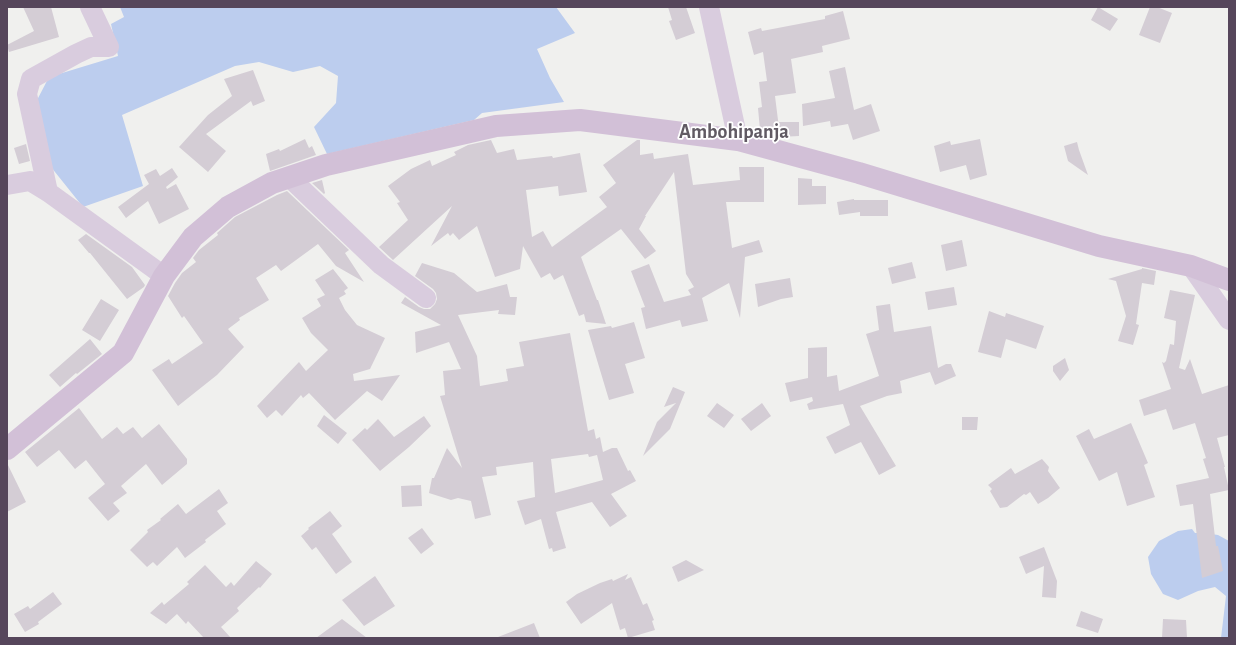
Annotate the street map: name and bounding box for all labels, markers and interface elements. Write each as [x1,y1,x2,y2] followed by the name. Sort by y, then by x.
[679,120,789,144] district label: Ambohipanja

